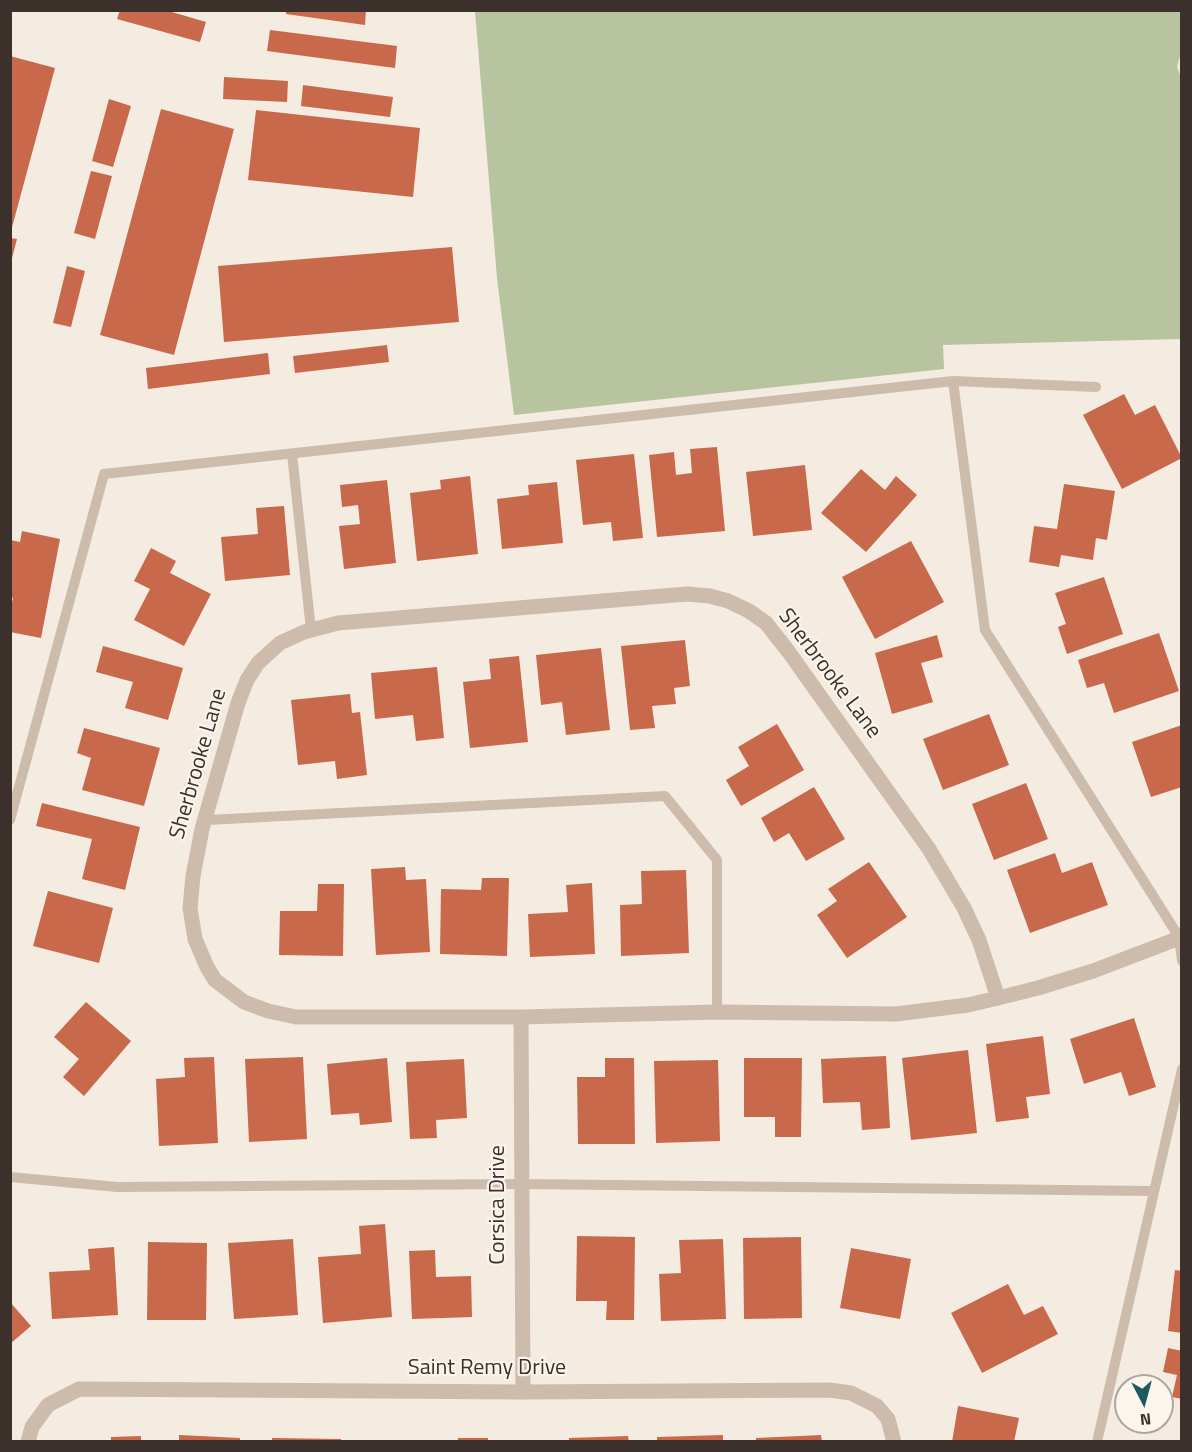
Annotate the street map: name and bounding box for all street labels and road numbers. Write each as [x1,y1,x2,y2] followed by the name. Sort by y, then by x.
[772,604,886,744] street label: Sherbrooke Lane
[165,686,233,842] street label: Sherbrooke Lane
[486,1145,512,1265] street label: Corsica Drive
[408,1356,566,1382] street label: Saint Remy Drive

